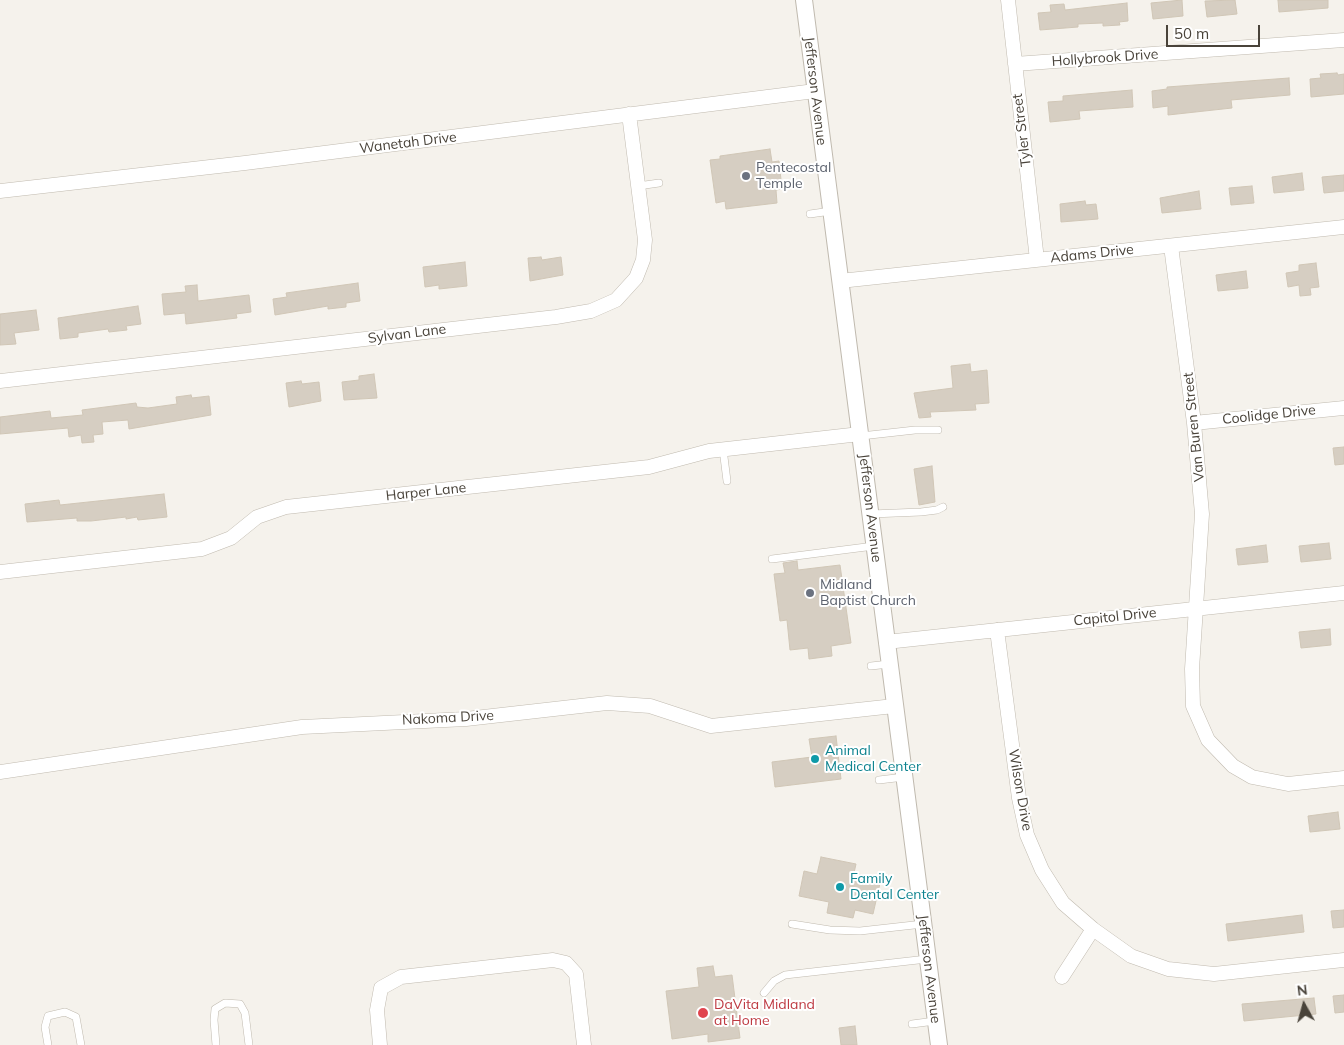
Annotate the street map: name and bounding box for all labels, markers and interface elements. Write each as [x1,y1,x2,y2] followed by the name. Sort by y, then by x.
[1169,15,1263,47] scale bar
[1174,24,1209,43] text: 50 m
[800,36,830,146] street label: Jefferson Avenue
[1051,46,1159,70] street label: Hollybrook Drive
[1009,93,1035,167] street label: Tyler Street
[358,129,458,157] street label: Wanetah Drive
[756,160,831,192] place label: Pentecostal Temple
[740,170,752,182] marker: Pentecostal Temple
[1049,241,1135,267] street label: Adams Drive
[367,321,447,347] street label: Sylvan Lane
[1180,371,1208,483] street label: Van Buren Street
[1222,402,1316,428] street label: Coolidge Drive
[855,453,885,563] street label: Jefferson Avenue
[385,479,467,505] street label: Harper Lane
[820,577,916,610] place label: Midland Baptist Church
[804,587,816,599] marker: Midland Baptist Church
[1073,604,1157,630] street label: Capitol Drive
[402,707,494,729] street label: Nakoma Drive
[825,743,921,776] place label: Animal Medical Center
[1005,748,1035,832] street label: Wilson Drive
[809,753,821,765] marker: Animal Medical Center
[850,871,939,904] place label: Family Dental Center
[834,881,846,893] marker: Family Dental Center
[914,914,944,1024] street label: Jefferson Avenue
[1279,980,1329,1030] north arrow
[1296,981,1309,1000] text: N
[714,997,815,1030] place label: DaVita Midland at Home
[696,1006,710,1020] marker: DaVita Midland at Home

